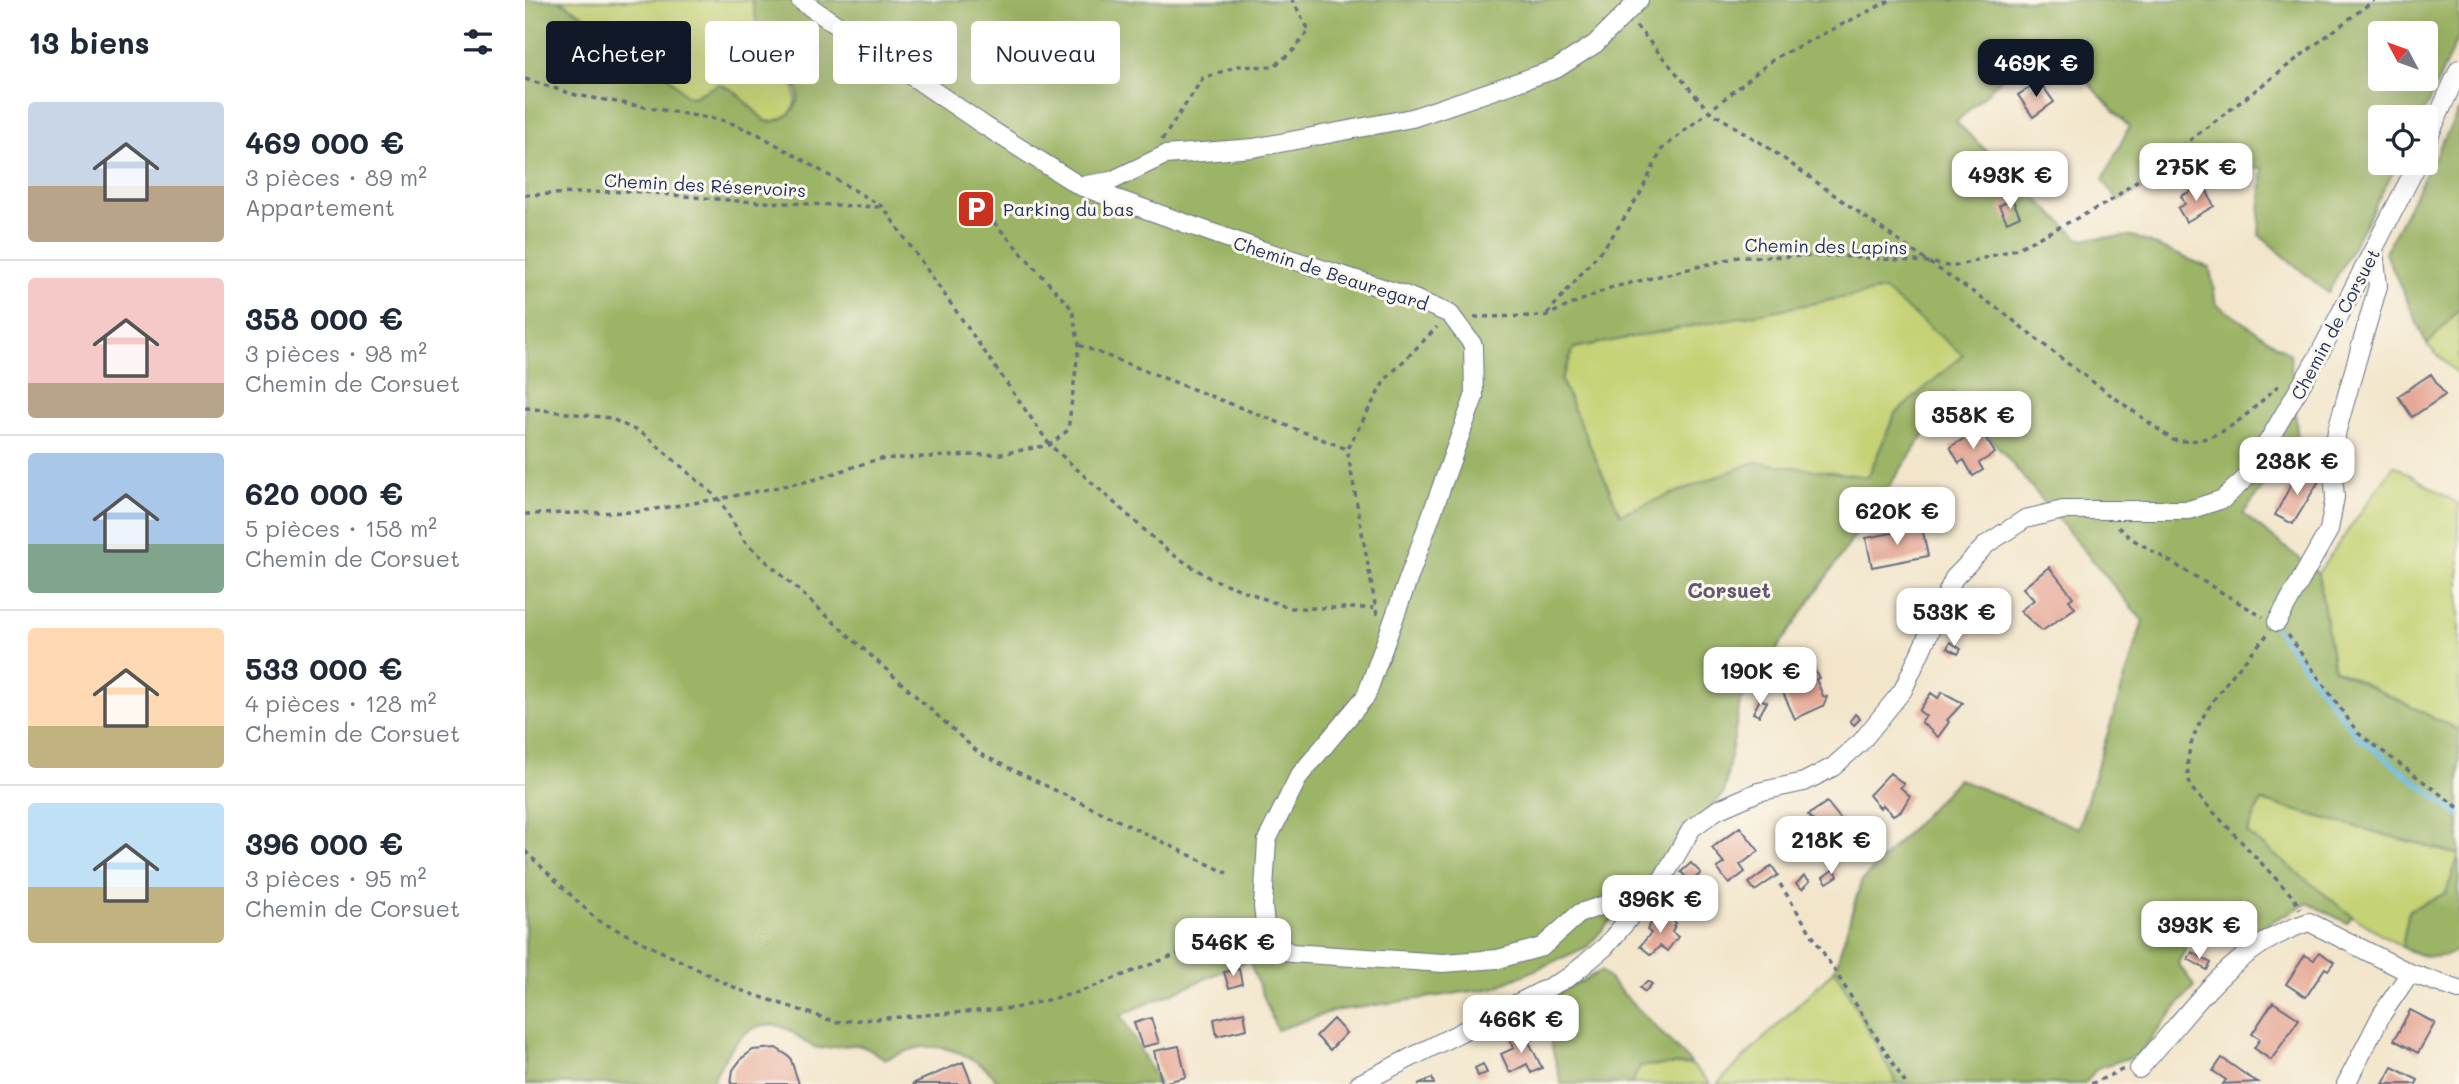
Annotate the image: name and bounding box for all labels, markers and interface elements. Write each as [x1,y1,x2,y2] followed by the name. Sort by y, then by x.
[546,21,691,84] chip: Acheter
[705,21,819,84] chip: Louer
[833,21,957,84] chip: Filtres
[971,21,1120,84] chip: Nouveau
[2368,21,2438,91] north arrow
[2368,21,2438,175] map controls
[28,22,150,62] text: 13 biens
[459,23,497,61] icon: filters
[1979,40,2093,99] pin: 469K €
[1994,47,2078,77] text: 469K €
[2368,105,2438,175] button: locate
[245,122,404,162] text: 469 000 €
[84,130,168,214] icon: home
[2139,144,2253,203] pin: 275K €
[2155,151,2237,181] text: 275K €
[1953,152,2067,211] pin: 493K €
[1968,159,2052,189] text: 493K €
[245,162,427,192] text: 3 pièces · 89 m²
[603,168,807,202] street label: Chemin des Réservoirs
[955,188,997,230] parking icon: Parking du bas
[245,192,395,222] text: Appartement
[1003,197,1134,221] place label: Parking du bas
[1230,230,1432,316] street label: Chemin de Beauregard
[1744,233,1908,259] street label: Chemin des Lapins
[2285,244,2385,404] street label: Chemin de Corsuet
[245,298,403,338] text: 358 000 €
[84,306,168,390] icon: home
[245,338,427,368] text: 3 pièces · 98 m²
[245,368,460,398] text: Chemin de Corsuet
[1916,392,2030,451] pin: 358K €
[1931,399,2015,429] text: 358K €
[2240,438,2354,497] pin: 238K €
[2256,445,2338,475] text: 238K €
[245,473,403,513] text: 620 000 €
[84,481,168,565] icon: home
[1840,488,1954,547] pin: 620K €
[1855,495,1939,525] text: 620K €
[245,513,437,543] text: 5 pièces · 158 m²
[245,543,460,573] text: Chemin de Corsuet
[1687,576,1771,603] district label: Corsuet
[1897,588,2011,648] pin: 533K €
[1912,596,1996,626] text: 533K €
[245,648,402,688] text: 533 000 €
[1703,648,1817,707] pin: 190K €
[1720,655,1800,685] text: 190K €
[84,656,168,740] icon: home
[245,688,436,718] text: 4 pièces · 128 m²
[245,718,460,748] text: Chemin de Corsuet
[1774,816,1888,876] pin: 218K €
[245,823,403,863] text: 396 000 €
[1791,824,1871,854] text: 218K €
[84,831,168,915] icon: home
[245,863,426,893] text: 3 pièces · 95 m²
[1603,876,1717,935] pin: 396K €
[1618,883,1702,913] text: 396K €
[245,893,460,923] text: Chemin de Corsuet
[2142,902,2256,961] pin: 393K €
[2157,909,2241,939] text: 393K €
[1176,918,1290,978] pin: 546K €
[1191,926,1275,956] text: 546K €
[1464,996,1578,1055] pin: 466K €
[1479,1003,1563,1033] text: 466K €

